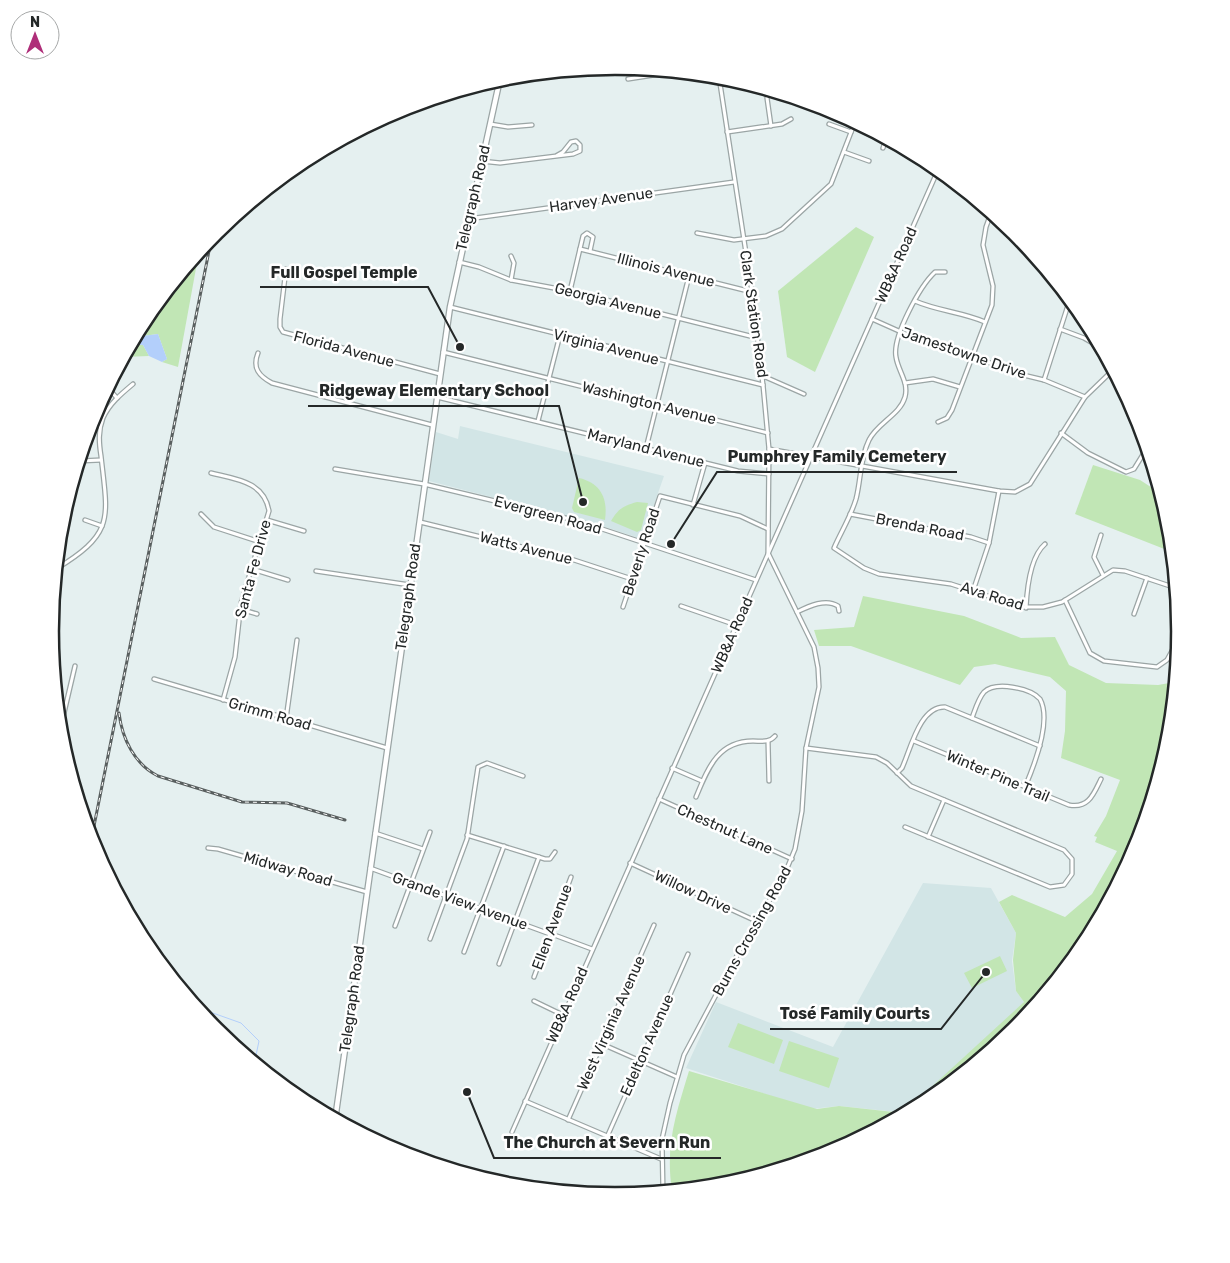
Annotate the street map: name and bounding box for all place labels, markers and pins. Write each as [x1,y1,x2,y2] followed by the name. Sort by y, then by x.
[260,256,428,287] callout: Full Gospel Temple
[308,375,559,406] callout: Ridgeway Elementary School
[717,441,957,472] callout: Pumphrey Family Cemetery
[770,998,941,1029] callout: Tosé Family Courts
[494,1127,721,1158] callout: The Church at Severn Run

